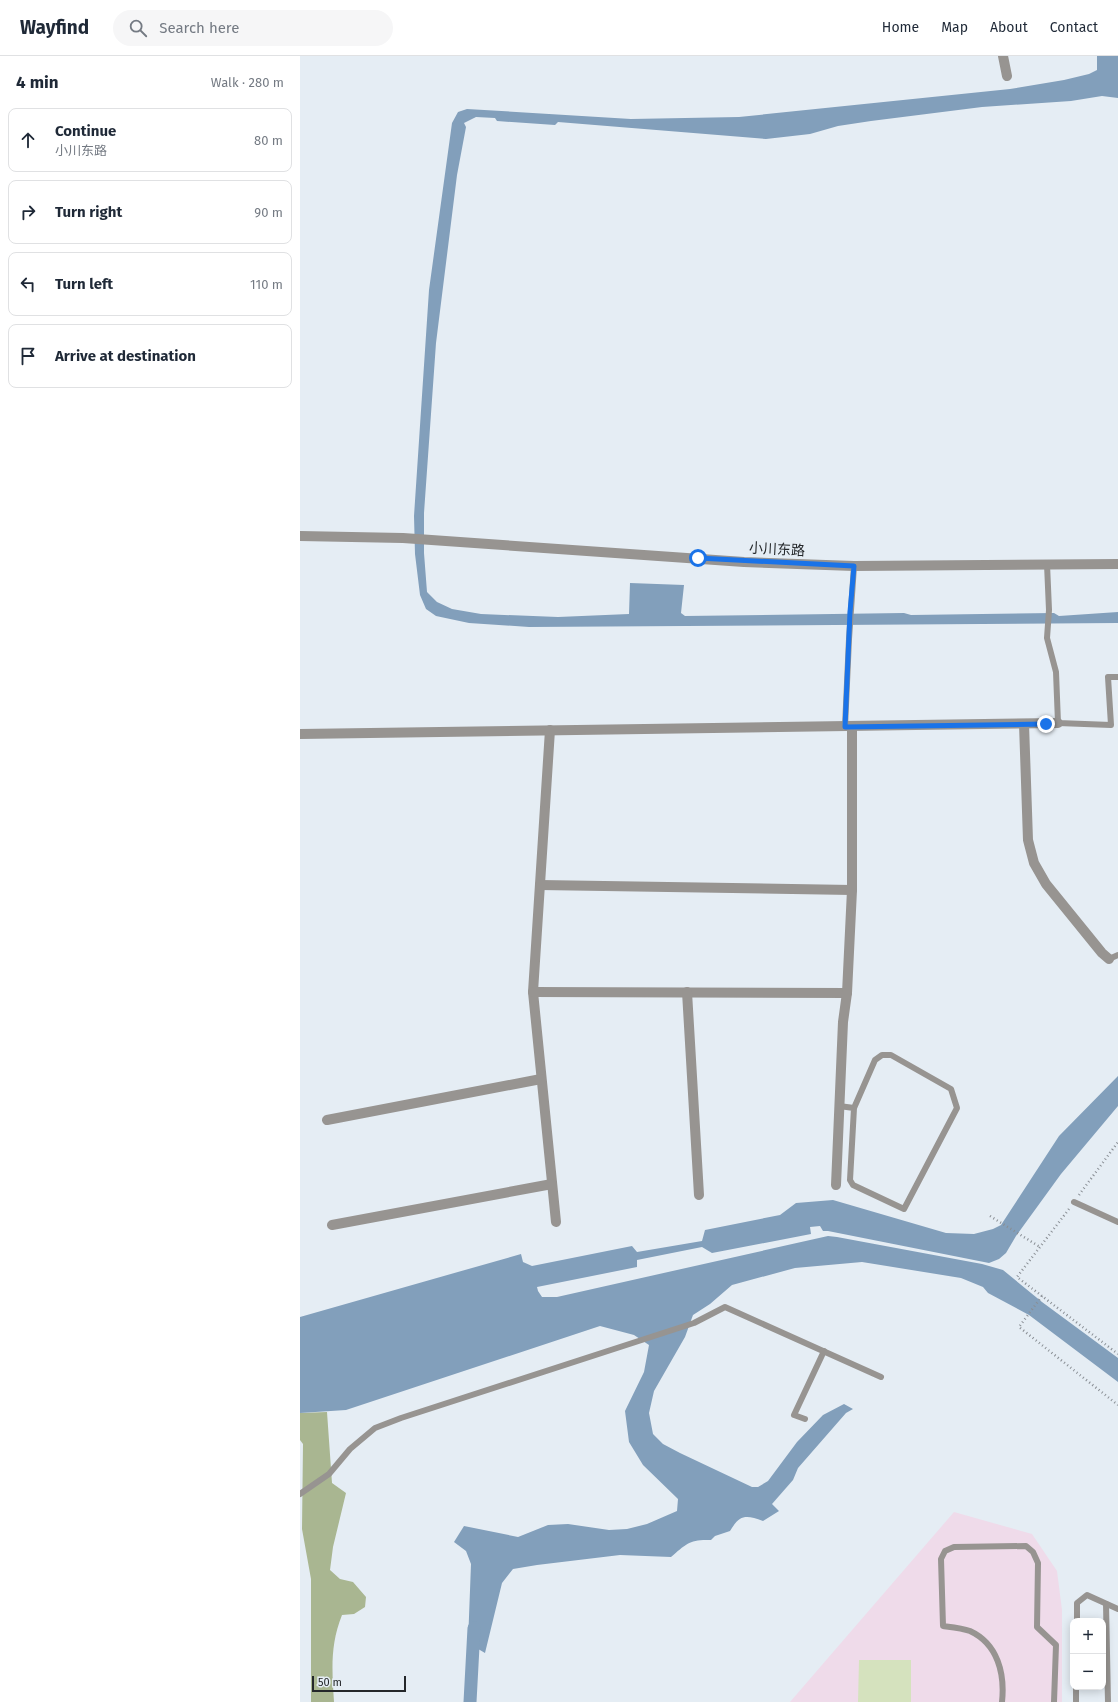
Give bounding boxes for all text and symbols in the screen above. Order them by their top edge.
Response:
search box [113,10,393,46]
text: Wayfind [20,16,89,39]
icon: search [127,17,149,39]
text: Search here [159,19,239,37]
text: Home [882,19,919,36]
text: Map [941,19,968,36]
text: About [990,19,1028,36]
text: Contact [1050,19,1098,36]
text: 4 min [16,72,59,93]
text: Walk · 280 m [211,75,284,90]
text: Continue [55,122,116,140]
icon: ahead [17,129,39,151]
text: 80 m [254,133,283,148]
text: 小川东路 [55,143,107,158]
icon: right [17,201,39,223]
text: Turn right [55,203,122,221]
text: 90 m [254,205,283,220]
icon: left [17,273,39,295]
text: Turn left [55,275,113,293]
text: 110 m [250,277,283,292]
icon: arrive [17,345,39,367]
text: Arrive at destination [55,347,196,365]
street label: 小川东路 [749,540,805,559]
route start [689,549,707,567]
route end [1037,715,1055,733]
map controls [1070,1618,1106,1690]
button: + [1070,1618,1106,1654]
button: − [1070,1654,1106,1690]
scale bar [312,1674,406,1693]
text: 50 m [318,1676,342,1689]

